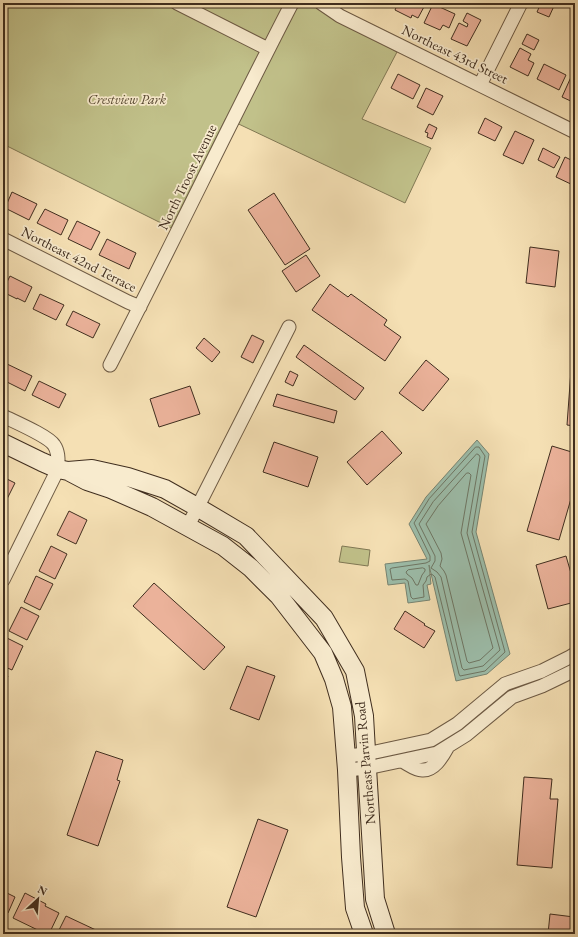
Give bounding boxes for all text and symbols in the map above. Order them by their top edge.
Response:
street label: Northeast 43rd Street [399,21,512,88]
park label: Crestview Park [88,90,167,108]
street label: North Troost Avenue [154,121,221,233]
street label: Northeast 42nd Terrace [18,222,140,296]
street label: Northeast Parvin Road [351,700,379,825]
north arrow [18,879,58,919]
text: N [35,882,50,898]

